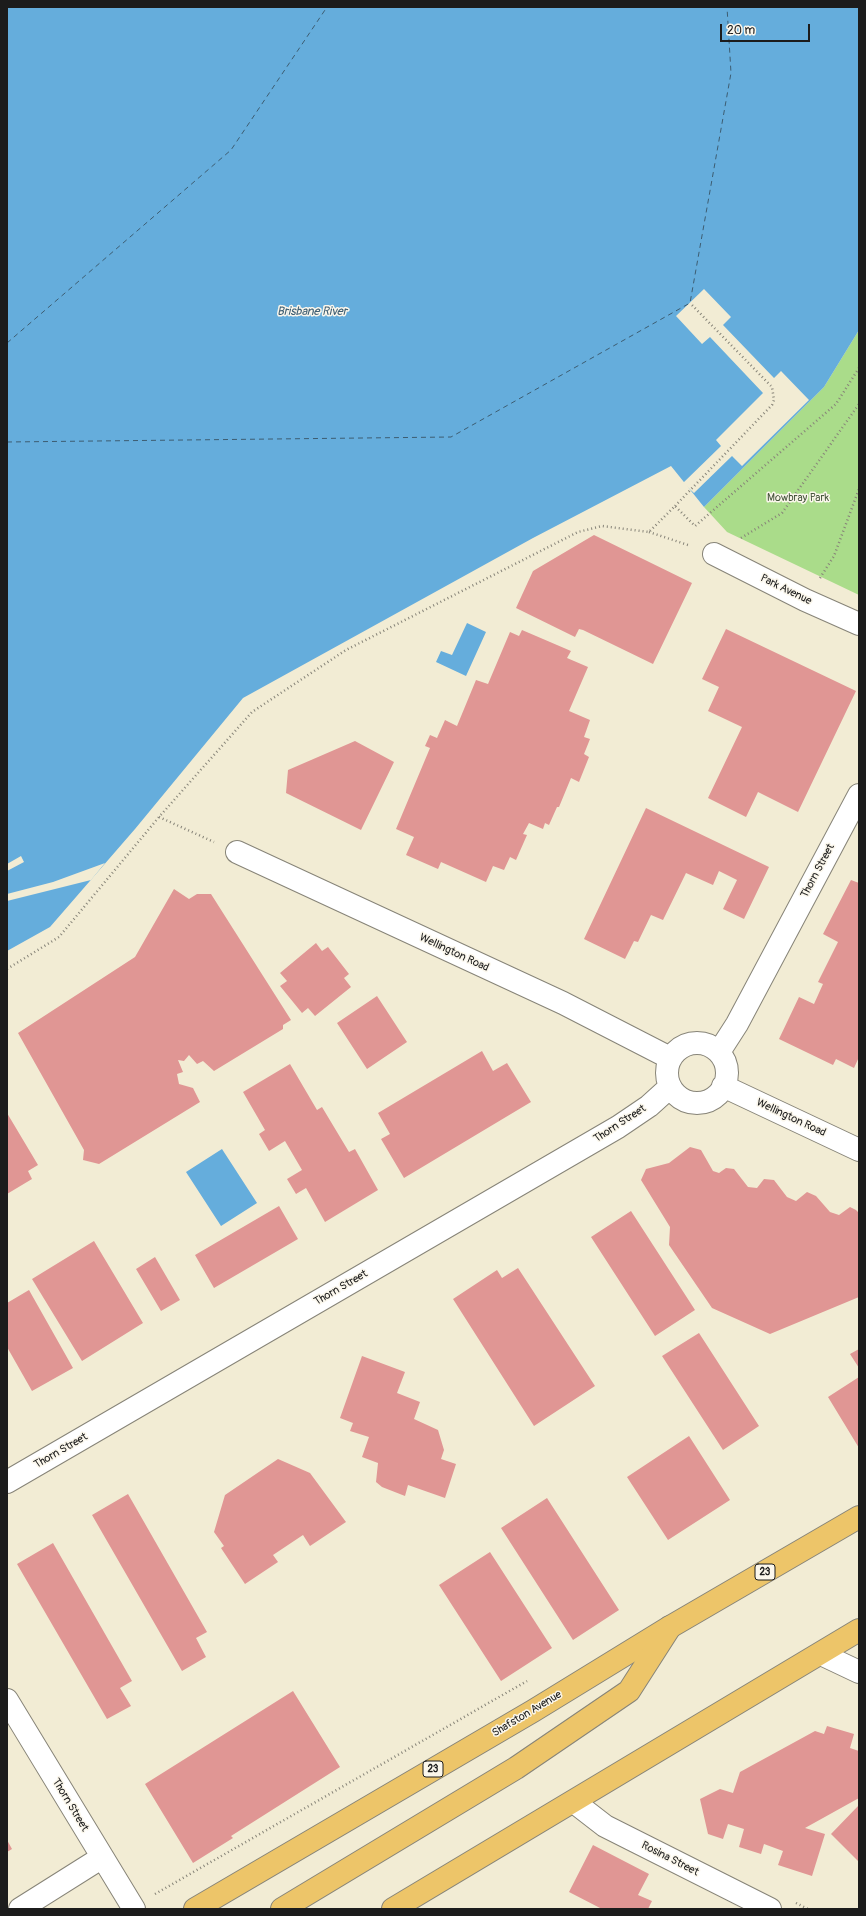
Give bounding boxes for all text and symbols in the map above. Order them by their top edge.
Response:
scale bar [722,16,812,42]
text: 20 m [727,23,755,38]
water label: Brisbane River [277,305,347,319]
park label: Mowbray Park [767,491,829,505]
street label: Park Avenue [758,572,814,608]
street label: Thorn Street [798,842,838,900]
street label: Wellington Road [417,931,491,975]
street label: Wellington Road [754,1096,828,1140]
street label: Thorn Street [591,1102,649,1146]
street label: Thorn Street [312,1267,370,1309]
street label: Thorn Street [32,1430,90,1472]
road number: 23 [755,1564,775,1580]
street label: Shafston Avenue [490,1688,564,1740]
road number: 23 [423,1761,443,1777]
street label: Thorn Street [49,1776,91,1834]
street label: Rosina Street [639,1839,701,1879]

